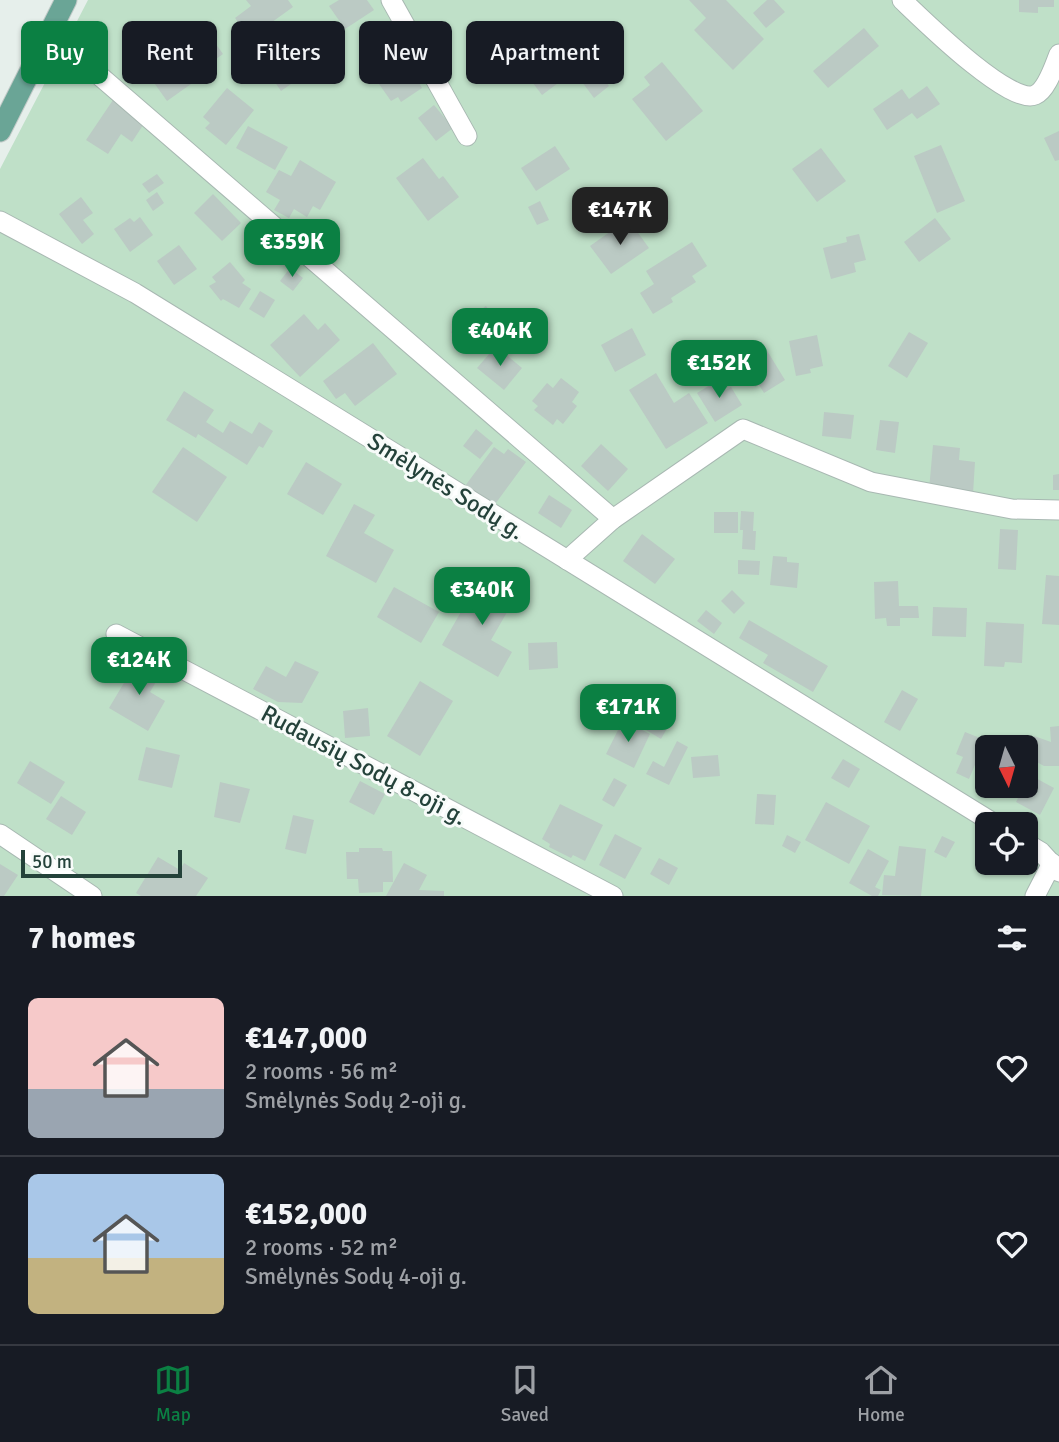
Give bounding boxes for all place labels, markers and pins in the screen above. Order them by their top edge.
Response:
pin: €147K [571,188,669,247]
pin: €359K [243,219,341,279]
pin: €404K [451,308,549,368]
pin: €152K [670,340,768,400]
pin: €340K [433,568,531,627]
pin: €124K [90,638,188,697]
pin: €171K [579,684,677,744]

